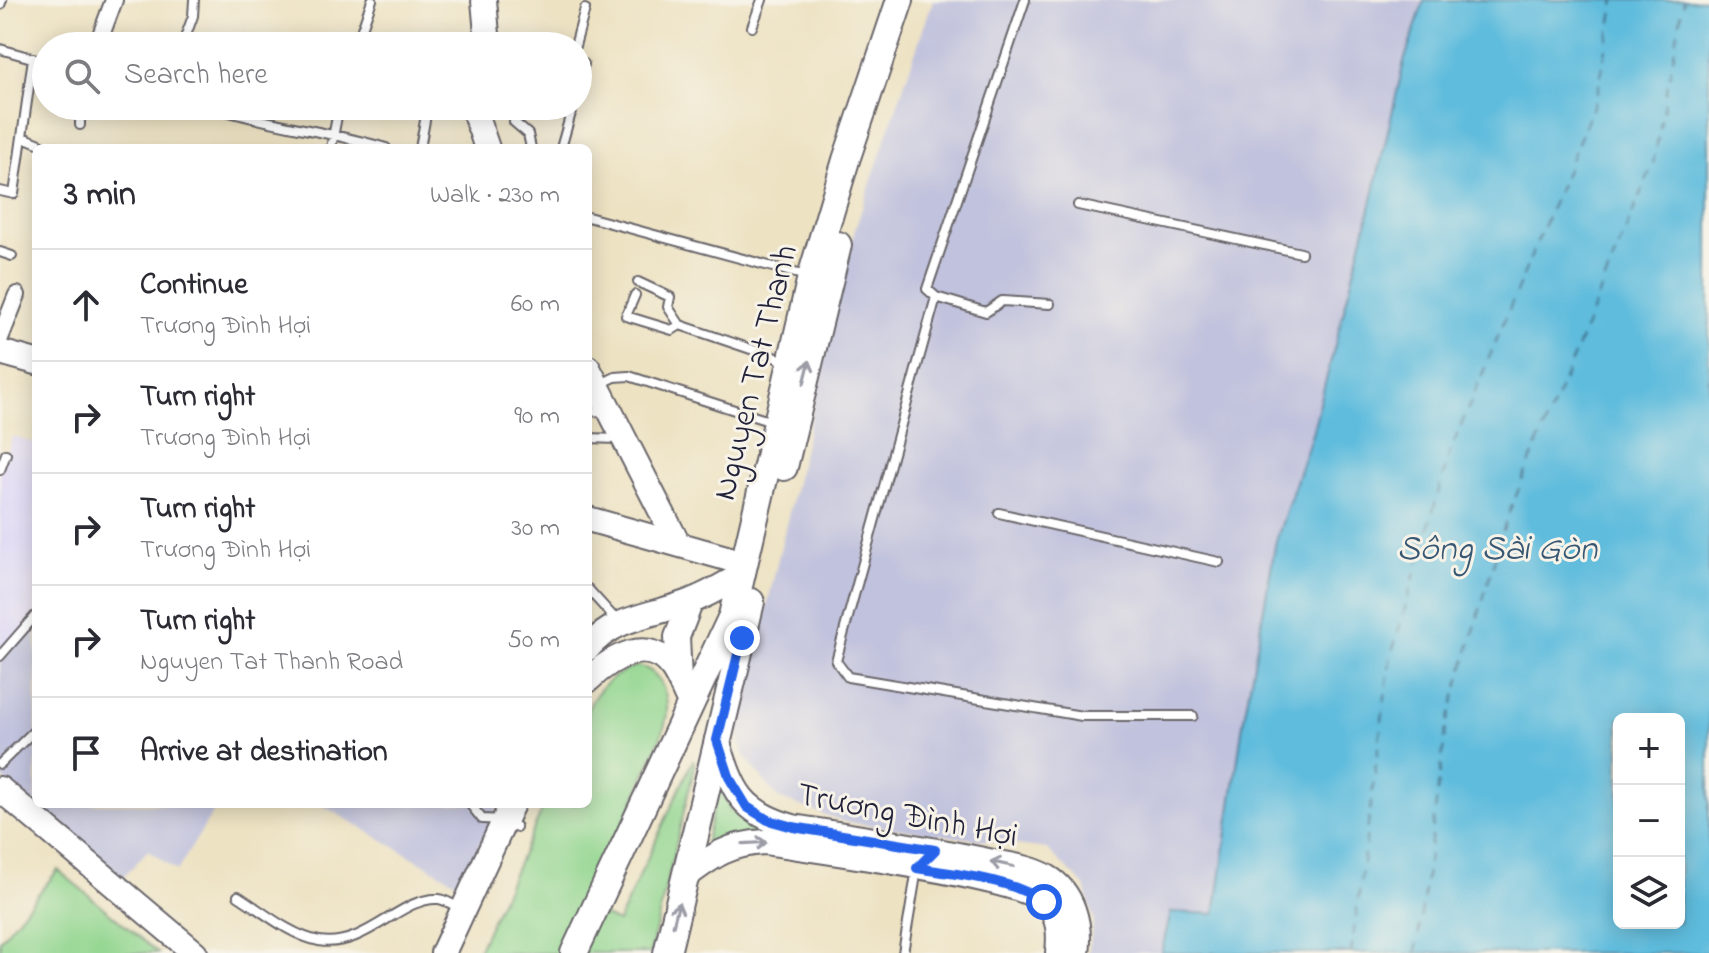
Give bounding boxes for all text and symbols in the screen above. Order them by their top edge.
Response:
search box [32,32,592,120]
icon: search [60,54,104,98]
text: Search here [124,54,268,98]
text: 3 min [64,171,136,221]
text: Walk · 230 m [430,177,560,215]
street label: Nguyen Tat Thanh [701,240,813,506]
text: Continue [140,264,248,308]
icon: ahead [64,283,108,327]
text: 60 m [511,286,560,324]
text: Trương Đình Hợi [140,308,311,346]
one-way arrow [800,359,815,385]
text: Turn right [140,376,255,420]
icon: right [64,395,108,439]
text: 90 m [514,398,560,436]
text: Trương Đình Hợi [140,420,311,458]
text: Turn right [140,488,255,532]
icon: right [64,507,108,551]
text: 30 m [511,510,560,548]
water label: Sông Sài Gòn [1397,524,1599,577]
text: Trương Đình Hợi [140,532,311,570]
text: Turn right [140,600,255,644]
icon: right [64,619,108,663]
route end [724,620,760,656]
text: 50 m [507,622,560,660]
text: Nguyen Tat Thanh Road [140,644,403,682]
map controls [1613,713,1685,929]
button: + [1613,713,1685,785]
icon: arrive [64,731,108,775]
text: Arrive at destination [140,731,388,775]
street label: Trương Đình Hợi [793,771,1022,863]
button: − [1613,785,1685,857]
one-way arrow [741,835,767,850]
one-way arrow [990,856,1015,871]
button: layers [1613,857,1685,929]
route start [1026,884,1062,920]
one-way arrow [670,902,685,928]

